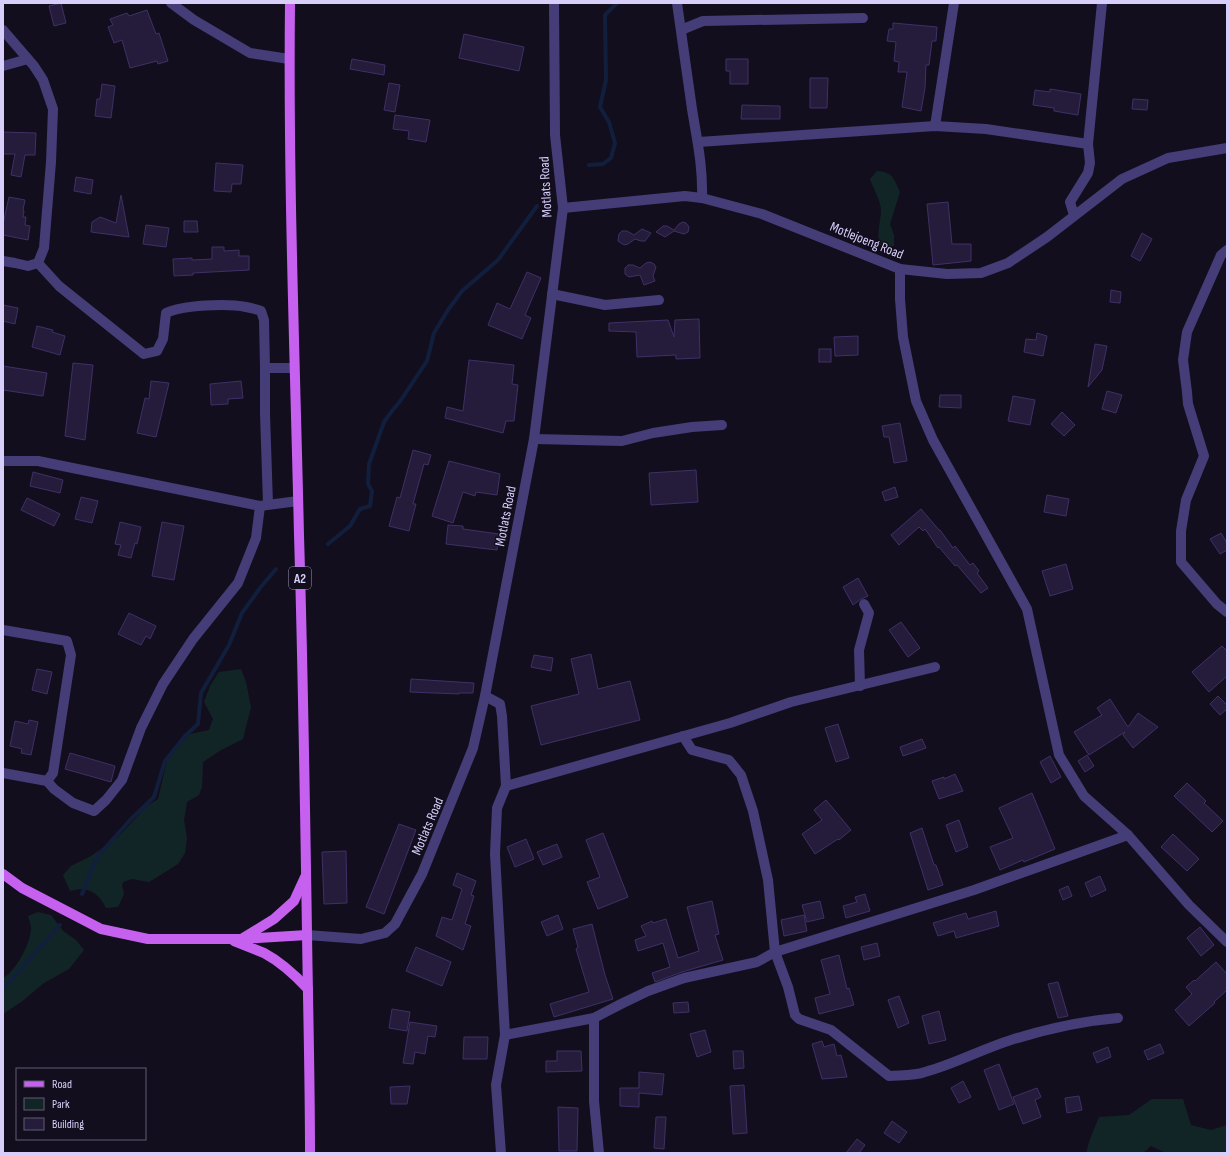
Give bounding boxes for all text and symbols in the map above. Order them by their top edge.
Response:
street label: Motlats Road [535,156,556,218]
street label: Motlejoeng Road [828,218,906,263]
street label: Motlats Road [491,484,520,548]
road number: A2 [289,567,311,589]
street label: Motlats Road [408,795,447,858]
legend [16,1068,146,1140]
text: Road [52,1077,72,1092]
text: Park [52,1097,70,1112]
text: Building [52,1117,84,1132]

